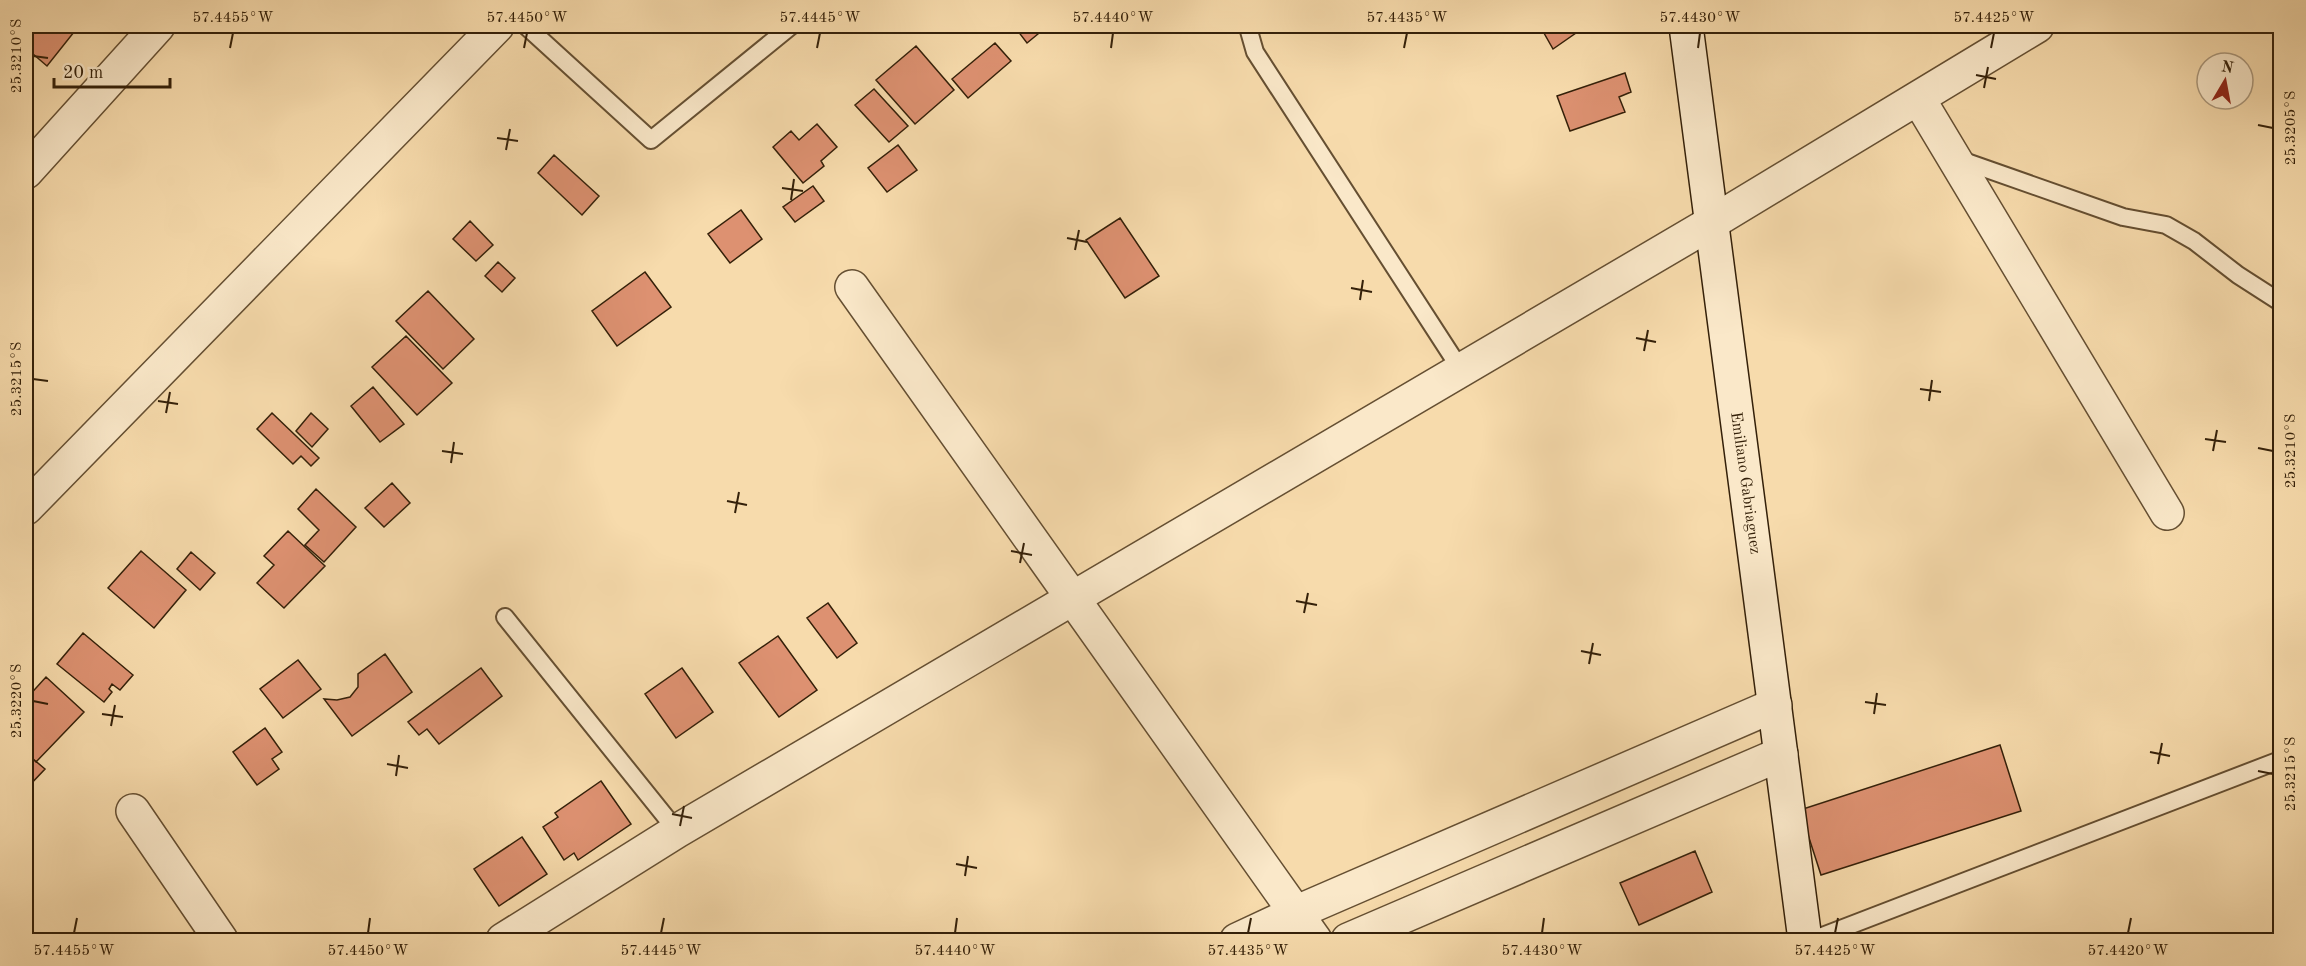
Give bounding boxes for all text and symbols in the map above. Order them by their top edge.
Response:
text: 57.4455°W [192,11,274,26]
text: 57.4450°W [486,11,568,26]
text: 57.4445°W [779,11,861,26]
text: 57.4440°W [1072,11,1154,26]
text: 57.4435°W [1366,11,1448,26]
text: 57.4430°W [1659,11,1741,26]
text: 57.4425°W [1953,11,2035,26]
text: 25.3210°S [10,19,25,93]
scale bar [54,51,170,89]
north arrow [2195,51,2255,111]
text: N [2220,59,2235,77]
text: 20 m [63,64,103,82]
text: 25.3205°S [2284,91,2299,165]
text: 25.3215°S [10,342,25,416]
street label: Emiliano Gabriaguez [1727,411,1763,555]
text: 25.3210°S [2284,414,2299,488]
text: 25.3220°S [10,664,25,738]
text: 25.3215°S [2284,737,2299,811]
text: 57.4455°W [33,944,115,959]
text: 57.4450°W [327,944,409,959]
text: 57.4445°W [620,944,702,959]
text: 57.4440°W [914,944,996,959]
text: 57.4435°W [1207,944,1289,959]
text: 57.4430°W [1501,944,1583,959]
text: 57.4425°W [1794,944,1876,959]
text: 57.4420°W [2087,944,2169,959]

